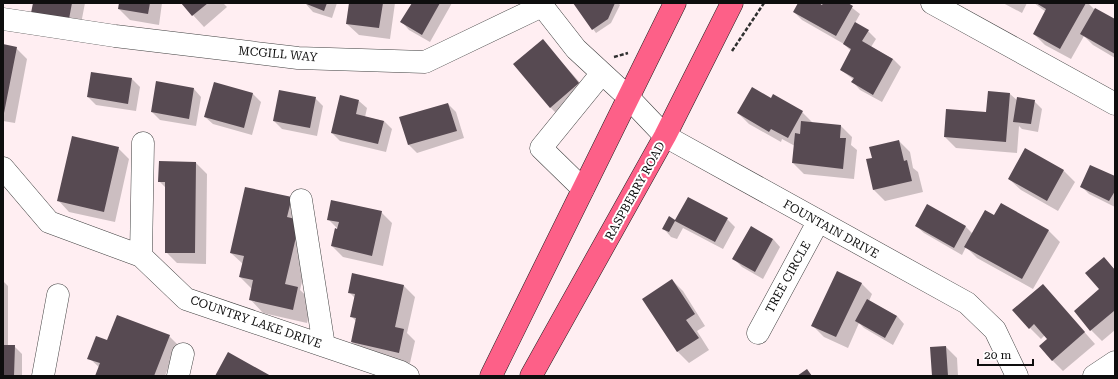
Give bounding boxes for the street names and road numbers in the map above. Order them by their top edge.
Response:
street label: MCGILL WAY [238,44,319,65]
street label: RASPBERRY ROAD [602,139,668,243]
street label: FOUNTAIN DRIVE [781,197,881,261]
street label: TREE CIRCLE [763,239,813,315]
street label: COUNTRY LAKE DRIVE [188,293,324,351]

